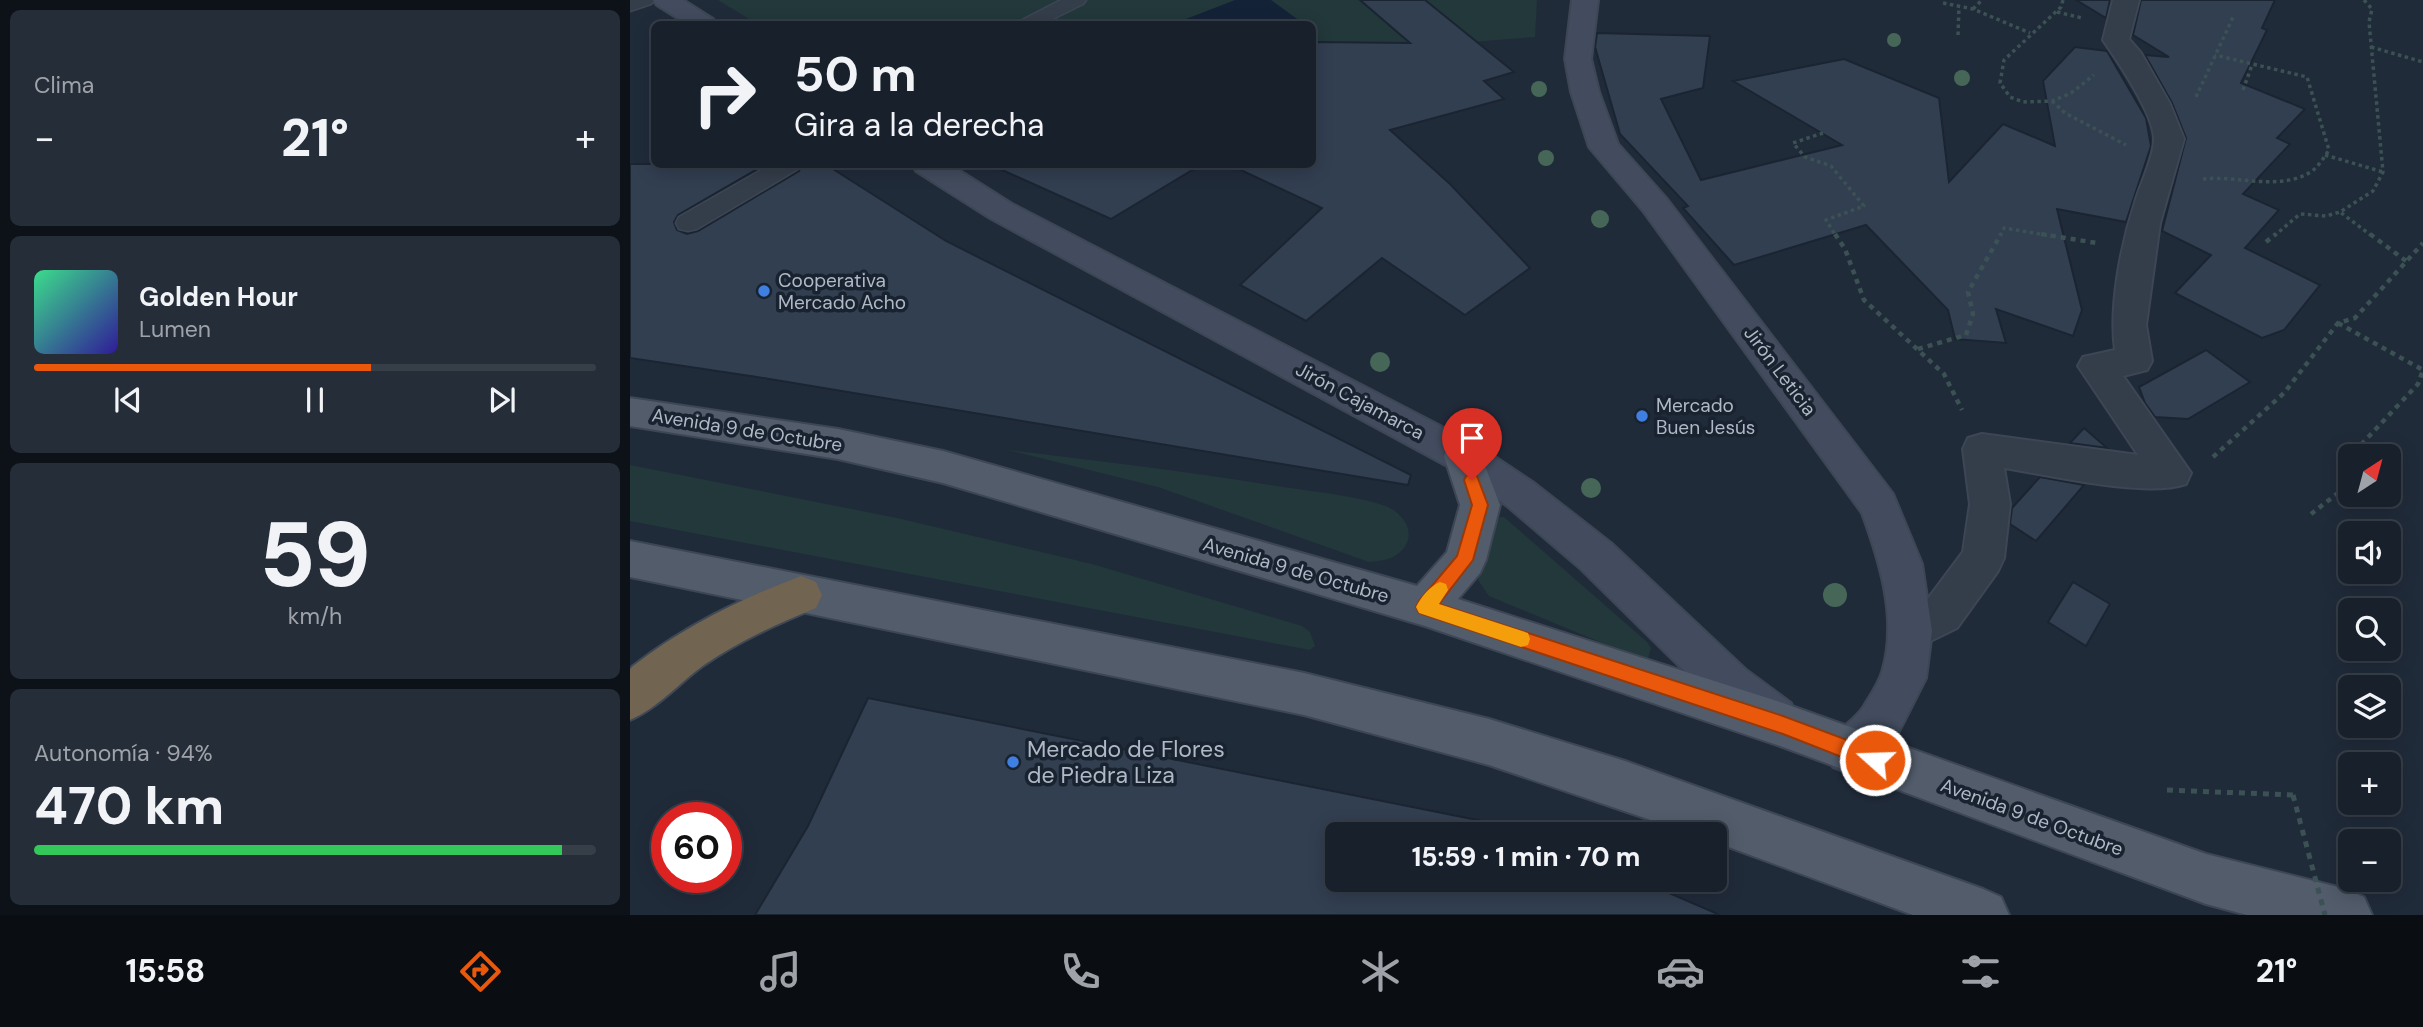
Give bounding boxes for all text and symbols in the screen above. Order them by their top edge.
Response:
text: 50 m [794,42,917,106]
icon: right [679,49,770,140]
text: Clima [34,70,94,100]
text: 21° [281,104,349,172]
text: Gira a la derecha [794,104,1044,146]
text: − [34,113,55,163]
text: + [575,113,596,163]
place label: Cooperativa Mercado Acho [778,268,906,315]
text: Golden Hour [139,280,298,314]
marker: Cooperativa Mercado Acho [756,283,772,299]
text: Lumen [139,314,211,344]
street label: Jirón Leticia [1738,321,1822,421]
street label: Jirón Cajamarca [1291,357,1429,445]
icon: previous [109,381,147,419]
icon: pause [296,381,334,419]
icon: next [483,381,521,419]
place label: Mercado Buen Jesús [1656,393,1755,440]
street label: Avenida 9 de Octubre [650,403,844,457]
pin [1442,408,1502,480]
marker: Mercado Buen Jesús [1634,408,1650,424]
icon: arrive [1453,419,1491,457]
north arrow [2338,444,2401,508]
map controls [2338,444,2401,892]
text: 59 [259,496,371,614]
button: sound [2338,521,2401,584]
street label: Avenida 9 de Octubre [1200,531,1392,609]
button: search [2338,598,2401,661]
text: km/h [288,601,342,631]
button: layers [2338,675,2401,738]
position arrow [1838,723,1912,797]
place label: Mercado de Flores de Piedra Liza [1027,734,1225,790]
text: Autonomía · 94% [34,738,213,768]
button: + [2338,752,2401,815]
marker: Mercado de Flores de Piedra Liza [1005,754,1021,770]
text: 470 km [34,772,224,840]
street label: Avenida 9 de Octubre [1937,772,2127,862]
speed limit sign: 60 [651,802,742,893]
button: − [2338,829,2401,892]
text: 15:59 · 1 min · 70 m [1412,840,1640,874]
icon: directions [456,947,505,996]
icon: music [756,947,805,996]
icon: phone [1056,947,1105,996]
icon: climate [1356,947,1405,996]
icon: car [1656,947,1705,996]
icon: filters [1956,947,2005,996]
text: 15:58 [125,950,205,992]
text: 21° [2256,950,2297,992]

